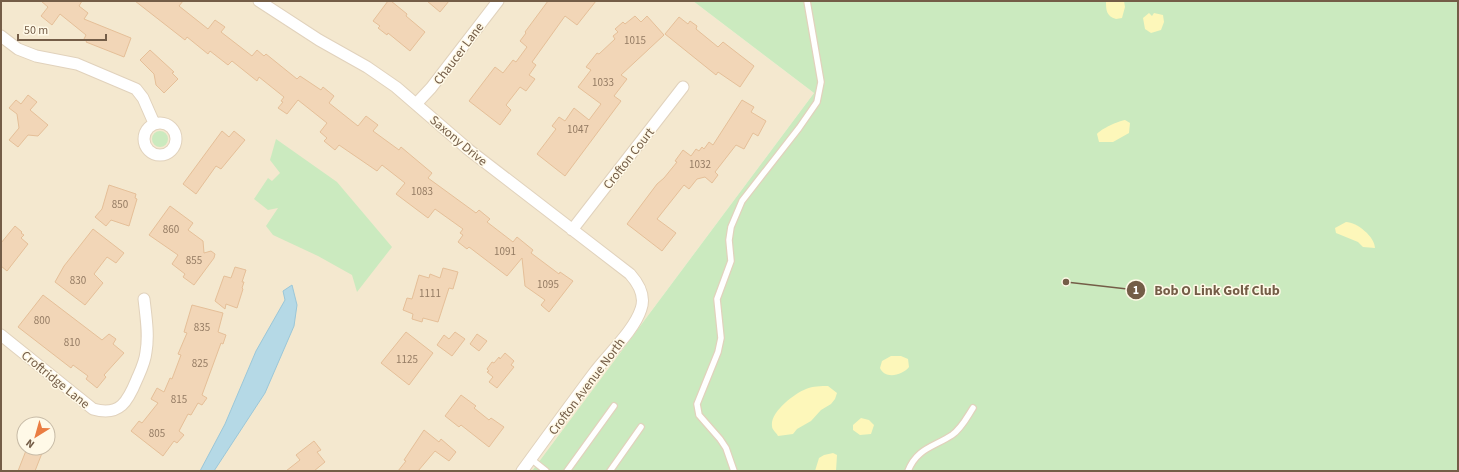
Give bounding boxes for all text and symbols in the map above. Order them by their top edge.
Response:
scale bar [18,16,106,42]
street label: Chaucer Lane [429,19,488,88]
text: 50 m [24,22,48,39]
house number: 1015 [624,33,646,48]
house number: 1033 [592,75,614,90]
street label: Saxony Drive [426,111,491,170]
house number: 1047 [567,122,589,137]
street label: Crofton Court [599,124,659,193]
house number: 1032 [689,157,711,172]
house number: 1083 [411,184,433,199]
house number: 850 [112,197,128,212]
house number: 860 [163,222,179,237]
house number: 1091 [494,244,516,259]
house number: 855 [186,253,202,268]
house number: 830 [70,273,86,288]
house number: 1095 [537,277,559,292]
callout: Bob O Link Golf Club [1126,277,1287,303]
text: Bob O Link Golf Club [1154,281,1280,301]
text: 1 [1133,282,1139,299]
house number: 1111 [419,286,441,301]
house number: 800 [34,313,50,328]
house number: 835 [194,320,210,335]
street label: Crofton Avenue North [544,334,629,439]
house number: 810 [64,335,80,350]
street label: Croftridge Lane [17,347,93,413]
house number: 1125 [396,352,418,367]
house number: 825 [192,356,208,371]
house number: 815 [171,392,187,407]
north arrow [16,416,56,456]
house number: 805 [149,426,165,441]
text: N [23,435,38,452]

